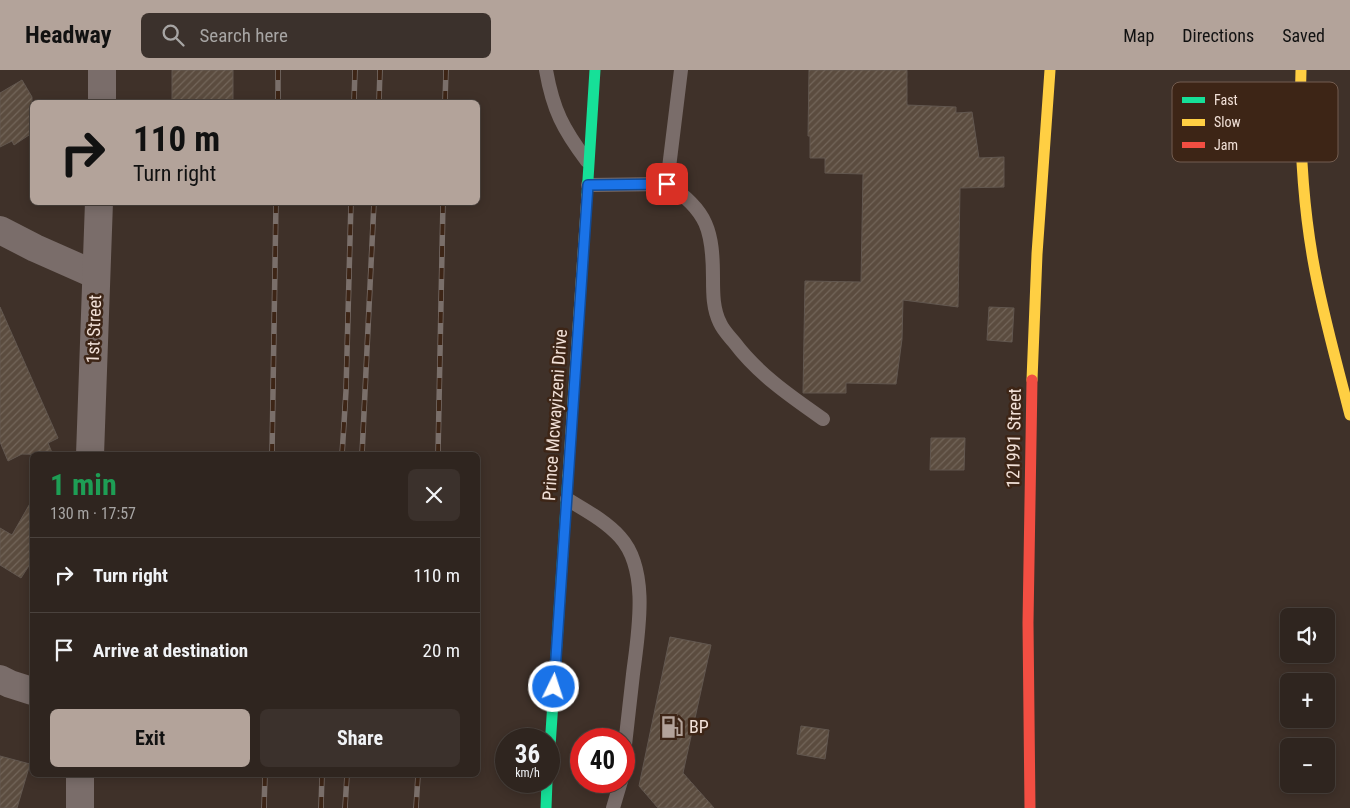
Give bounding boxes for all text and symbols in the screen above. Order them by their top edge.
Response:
search box [141,13,491,58]
text: Headway [25,21,111,49]
icon: search [159,21,187,49]
text: Search here [199,24,288,47]
text: Map [1123,25,1154,46]
text: Directions [1182,25,1254,46]
text: Saved [1282,25,1325,46]
legend [1172,82,1338,162]
text: Fast [1214,92,1238,108]
text: Slow [1214,114,1241,130]
text: 110 m [133,119,220,160]
icon: right [50,120,115,185]
text: Jam [1214,137,1238,153]
text: Turn right [133,161,216,186]
pin [646,163,688,205]
icon: arrive [653,170,681,198]
street label: 1st Street [82,294,105,364]
street label: Prince Mcwayizeni Drive [538,328,571,501]
street label: 121991 Street [1002,388,1025,488]
text: 1 min [50,467,117,502]
button: close [408,469,460,521]
text: 130 m · 17:57 [50,504,136,523]
icon: right [50,561,78,589]
text: Turn right [93,564,168,587]
text: 110 m [413,564,460,587]
map controls [1280,608,1335,793]
button: sound [1280,608,1335,663]
icon: arrive [50,636,78,664]
text: Arrive at destination [93,639,248,662]
text: 20 m [423,639,460,662]
position arrow [527,660,579,712]
button: + [1280,673,1335,728]
button: Exit [50,709,250,767]
button: Share [260,709,460,767]
fuel station icon: BP [659,714,685,740]
place label: BP [689,716,709,737]
speed limit sign: 40 [570,728,635,793]
button: − [1280,738,1335,793]
text: 36 [515,740,540,769]
text: km/h [515,766,540,780]

